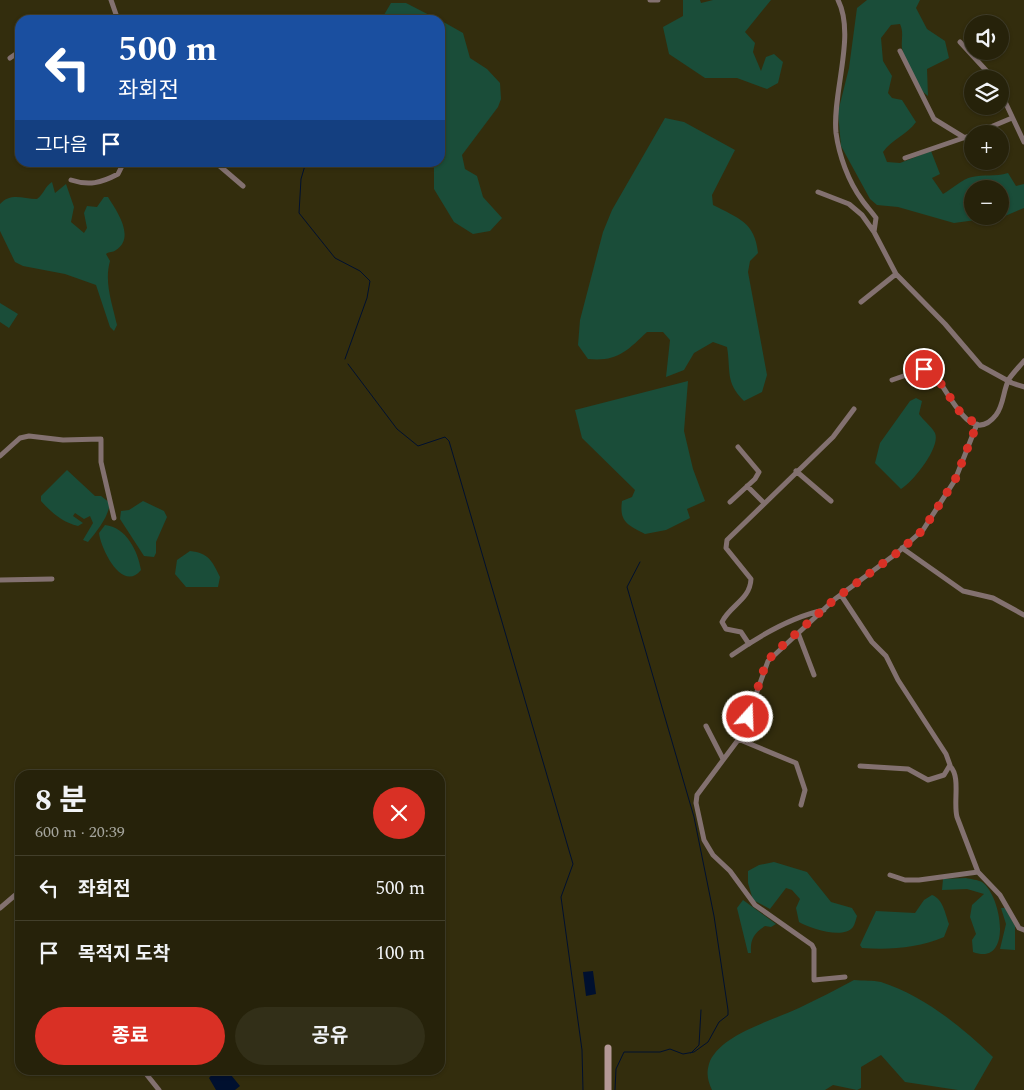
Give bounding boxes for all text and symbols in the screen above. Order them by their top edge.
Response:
map controls [964,15,1009,225]
button: sound [964,15,1009,60]
text: 500 m [118,23,217,76]
icon: left [35,35,100,100]
button: layers [964,70,1009,115]
text: 좌회전 [118,74,179,107]
button: + [964,125,1009,170]
icon: arrive [97,130,125,158]
text: 그다음 [35,131,87,160]
button: − [964,180,1009,225]
pin [903,348,945,390]
icon: arrive [910,355,938,383]
position arrow [721,690,773,742]
text: 8 분 [35,778,87,824]
button: close [373,787,425,839]
text: 600 m · 20:39 [35,820,125,844]
icon: left [35,874,63,902]
text: 500 m [375,874,425,903]
text: 좌회전 [78,875,130,904]
icon: arrive [35,939,63,967]
text: 100 m [375,939,425,968]
text: 목적지 도착 [78,940,170,969]
button: 종료 [35,1007,225,1065]
button: 공유 [235,1007,425,1065]

